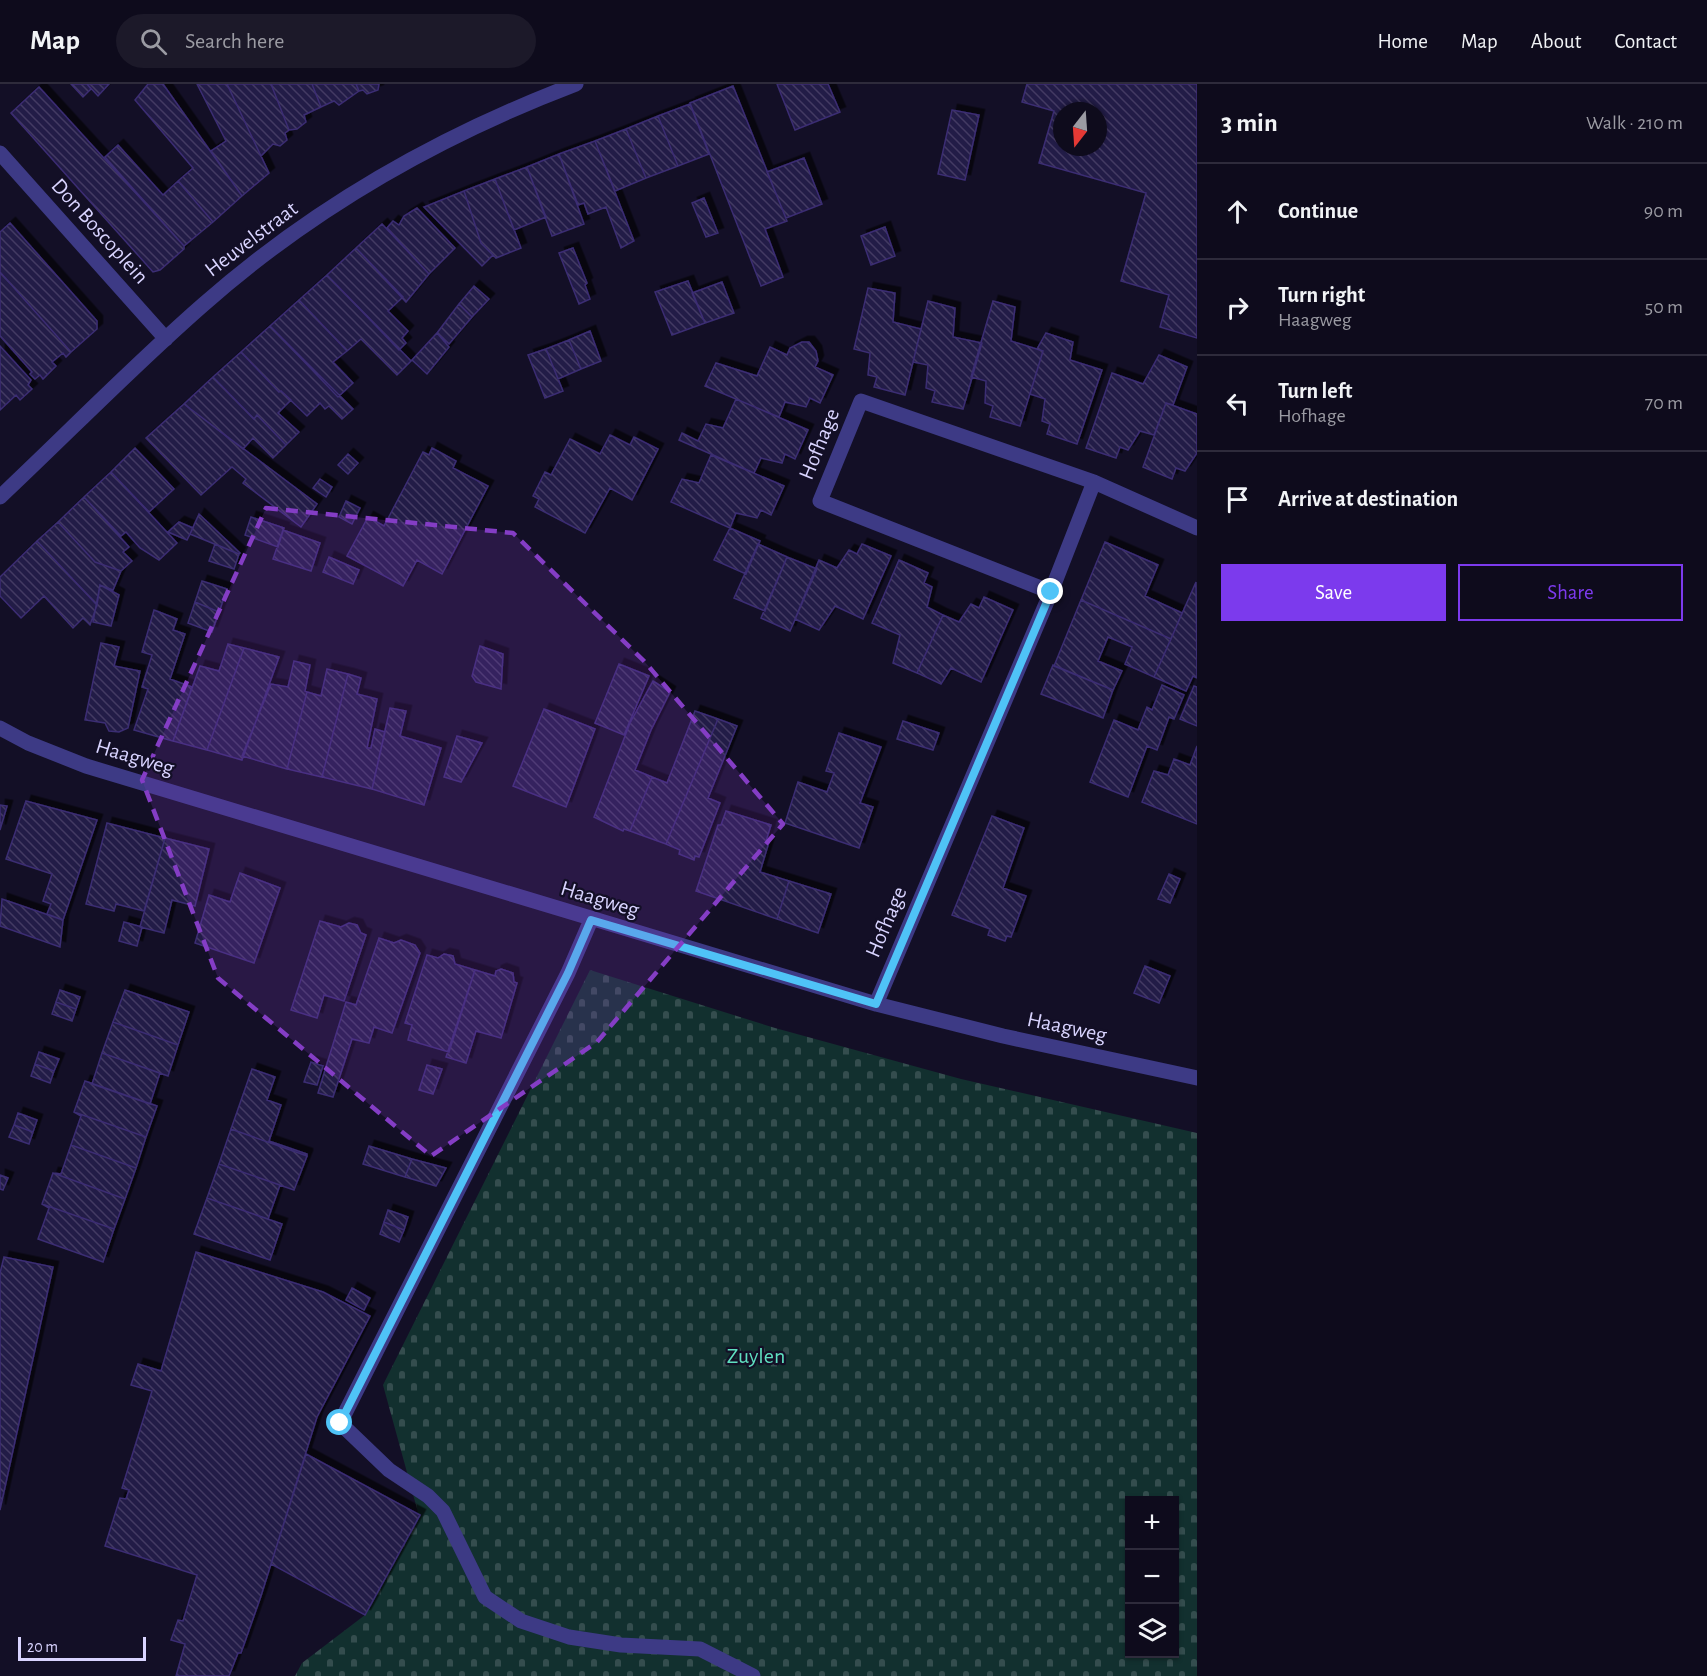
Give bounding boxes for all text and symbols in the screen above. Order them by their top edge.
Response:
search box [116,14,536,68]
icon: search [137,25,170,58]
text: Map [30,27,80,55]
text: Search here [185,30,284,52]
text: Home [1377,31,1428,52]
text: Map [1461,31,1498,52]
text: About [1531,31,1581,52]
text: Contact [1614,31,1677,52]
north arrow [1053,102,1107,156]
text: 3 min [1221,110,1278,136]
text: Walk · 210 m [1586,113,1683,133]
street label: Don Boscoplein [47,174,153,288]
icon: ahead [1221,195,1254,228]
street label: Heuvelstraat [201,197,301,281]
text: Continue [1278,200,1358,222]
text: 90 m [1644,201,1683,221]
text: Turn right [1278,284,1365,306]
icon: right [1221,291,1254,324]
text: 50 m [1645,297,1683,317]
text: Haagweg [1278,310,1351,330]
text: Turn left [1278,380,1352,402]
icon: left [1221,387,1254,420]
text: 70 m [1645,393,1683,413]
street label: Hofhage [795,405,843,483]
text: Hofhage [1278,406,1346,426]
icon: arrive [1221,483,1254,516]
text: Arrive at destination [1278,488,1458,510]
button: Save [1221,564,1446,621]
button: Share [1458,564,1683,621]
route end [1037,578,1063,604]
street label: Haagweg [93,735,177,779]
street label: Haagweg [558,877,642,921]
street label: Hofhage [861,883,911,961]
street label: Haagweg [1025,1008,1109,1046]
park label: Zuylen [727,1345,785,1367]
route start [326,1409,352,1435]
map controls [1125,1496,1179,1658]
button: + [1125,1496,1179,1550]
button: − [1125,1550,1179,1604]
button: layers [1125,1604,1179,1658]
scale bar [18,1634,146,1662]
text: 20 m [27,1639,58,1655]

